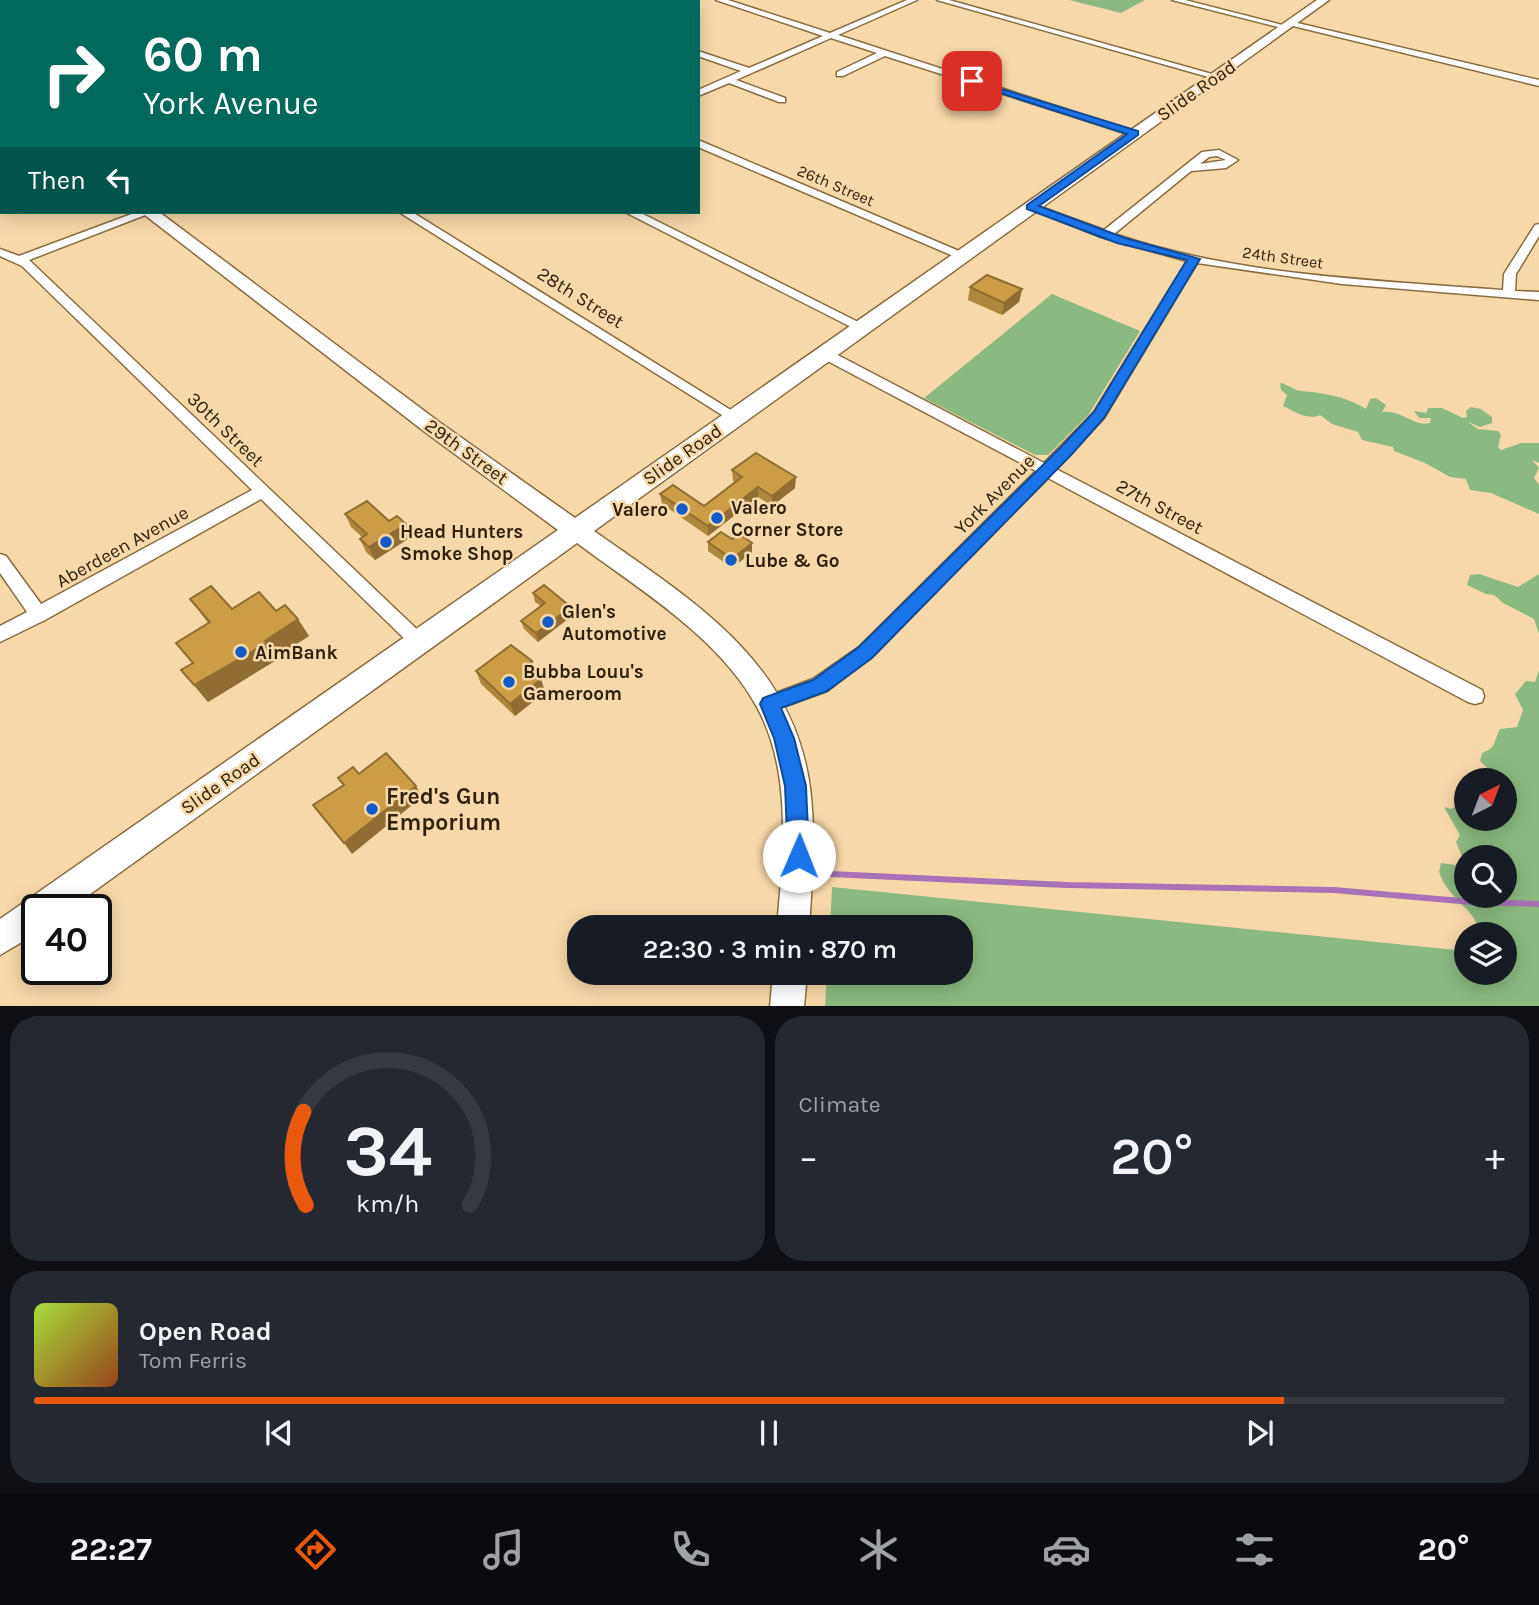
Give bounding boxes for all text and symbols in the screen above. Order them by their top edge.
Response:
text: 60 m [143,26,263,83]
icon: right [28,28,119,119]
pin [942,51,1002,111]
street label: Slide Road [1153,56,1240,126]
icon: arrive [953,62,991,100]
text: York Avenue [143,85,318,122]
icon: left [100,161,138,199]
street label: 26th Street [794,161,877,210]
text: Then [28,165,86,196]
street label: 24th Street [1241,242,1325,273]
street label: 28th Street [533,263,628,333]
street label: 30th Street [182,388,268,472]
street label: 29th Street [421,414,512,489]
street label: Slide Road [639,420,726,490]
street label: York Avenue [950,450,1039,539]
street label: 27th Street [1112,475,1207,539]
place label: Valero Corner Store [731,497,843,541]
place label: Valero [612,499,668,521]
street label: Aberdeen Avenue [52,501,193,592]
marker: Valero [674,501,690,517]
marker: Valero Corner Store [709,510,725,526]
place label: Head Hunters Smoke Shop [400,521,523,565]
marker: Head Hunters Smoke Shop [378,534,394,550]
place label: Lube & Go [745,550,840,572]
marker: Lube & Go [723,552,739,568]
place label: Glen's Automotive [562,601,667,645]
marker: Glen's Automotive [540,614,556,630]
place label: AimBank [255,642,338,664]
marker: AimBank [233,644,249,660]
place label: Bubba Louu's Gameroom [523,661,644,705]
marker: Bubba Louu's Gameroom [501,674,517,690]
street label: Slide Road [177,749,264,819]
north arrow [1454,768,1517,831]
map controls [1454,768,1517,985]
place label: Fred's Gun Emporium [386,783,501,836]
marker: Fred's Gun Emporium [364,801,380,817]
position arrow [762,819,836,893]
button: search [1454,845,1517,908]
speed limit sign: 40 [21,894,112,985]
button: layers [1454,922,1517,985]
text: 22:30 · 3 min · 870 m [643,934,897,965]
text: Climate [799,1091,881,1118]
text: 34 [343,1108,432,1193]
text: 20° [1110,1126,1193,1187]
text: − [799,1135,818,1180]
text: + [1485,1135,1505,1180]
text: km/h [356,1188,419,1217]
text: Open Road [139,1316,272,1347]
text: Tom Ferris [139,1347,247,1374]
icon: previous [260,1414,298,1452]
icon: pause [750,1414,788,1452]
icon: next [1241,1414,1279,1452]
icon: directions [291,1525,340,1574]
icon: music [479,1525,528,1574]
icon: phone [666,1525,715,1574]
icon: climate [854,1525,903,1574]
icon: car [1042,1525,1091,1574]
icon: filters [1230,1525,1279,1574]
text: 22:27 [69,1531,152,1568]
text: 20° [1417,1531,1470,1568]

